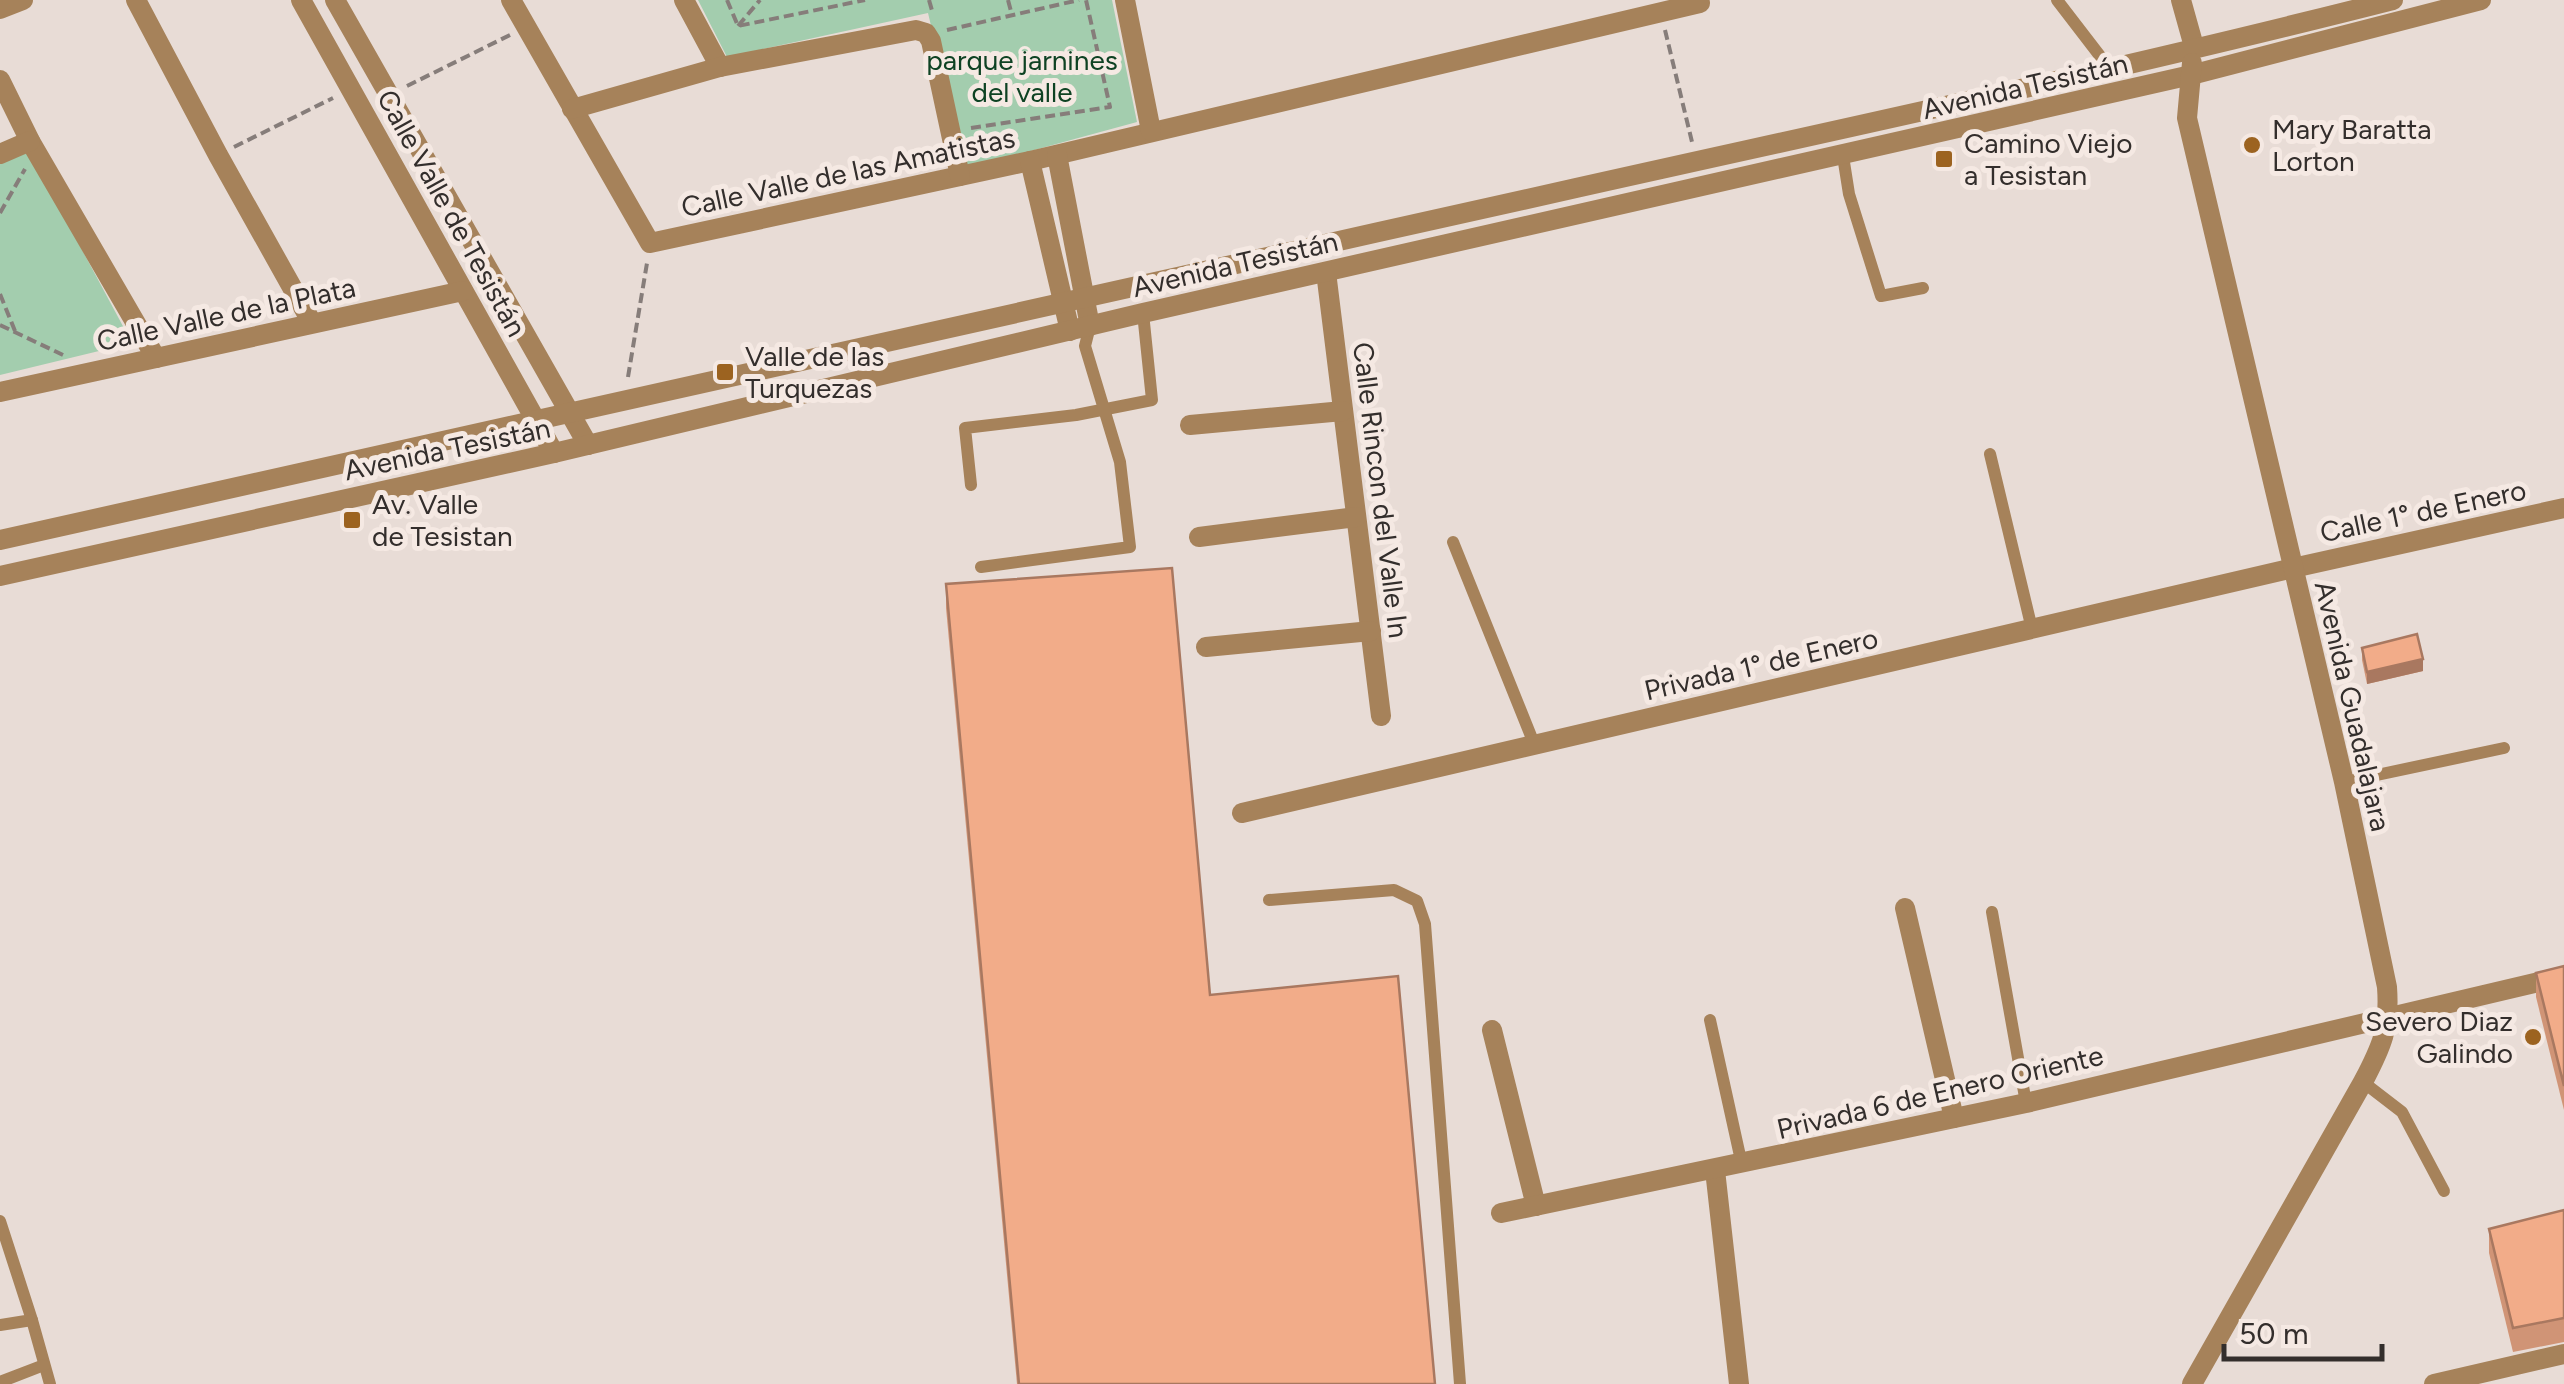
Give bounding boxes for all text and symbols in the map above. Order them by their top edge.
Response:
park label: parque jarnines del valle [926,43,1118,109]
street label: Avenida Tesistán [1919,46,2131,126]
street label: Calle Valle de Tesistán [370,84,534,342]
place label: Mary Baratta Lorton [2272,112,2432,178]
street label: Calle Valle de las Amatistas [678,120,1018,224]
place label: Camino Viejo a Tesistan [1964,126,2133,192]
marker: Mary Baratta Lorton [2241,134,2263,156]
marker: Camino Viejo a Tesistan [1933,148,1955,170]
street label: Avenida Tesistán [1129,224,1341,304]
street label: Calle Valle de la Plata [94,270,358,358]
place label: Valle de las Turquezas [745,339,884,405]
street label: Calle Rincon del Valle In [1346,340,1416,640]
marker: Valle de las Turquezas [714,361,736,383]
street label: Avenida Tesistán [341,411,553,487]
street label: Calle 1° de Enero [2317,473,2529,549]
place label: Av. Valle de Tesistan [372,487,513,553]
marker: Av. Valle de Tesistan [341,509,363,531]
street label: Avenida Guadalajara [2308,578,2398,834]
street label: Privada 1° de Enero [1641,621,1881,707]
place label: Severo Diaz Galindo [2365,1004,2513,1070]
marker: Severo Diaz Galindo [2522,1026,2544,1048]
street label: Privada 6 de Enero Oriente [1773,1038,2107,1146]
scale bar [2224,1299,2382,1361]
text: 50 m [2239,1315,2308,1352]

